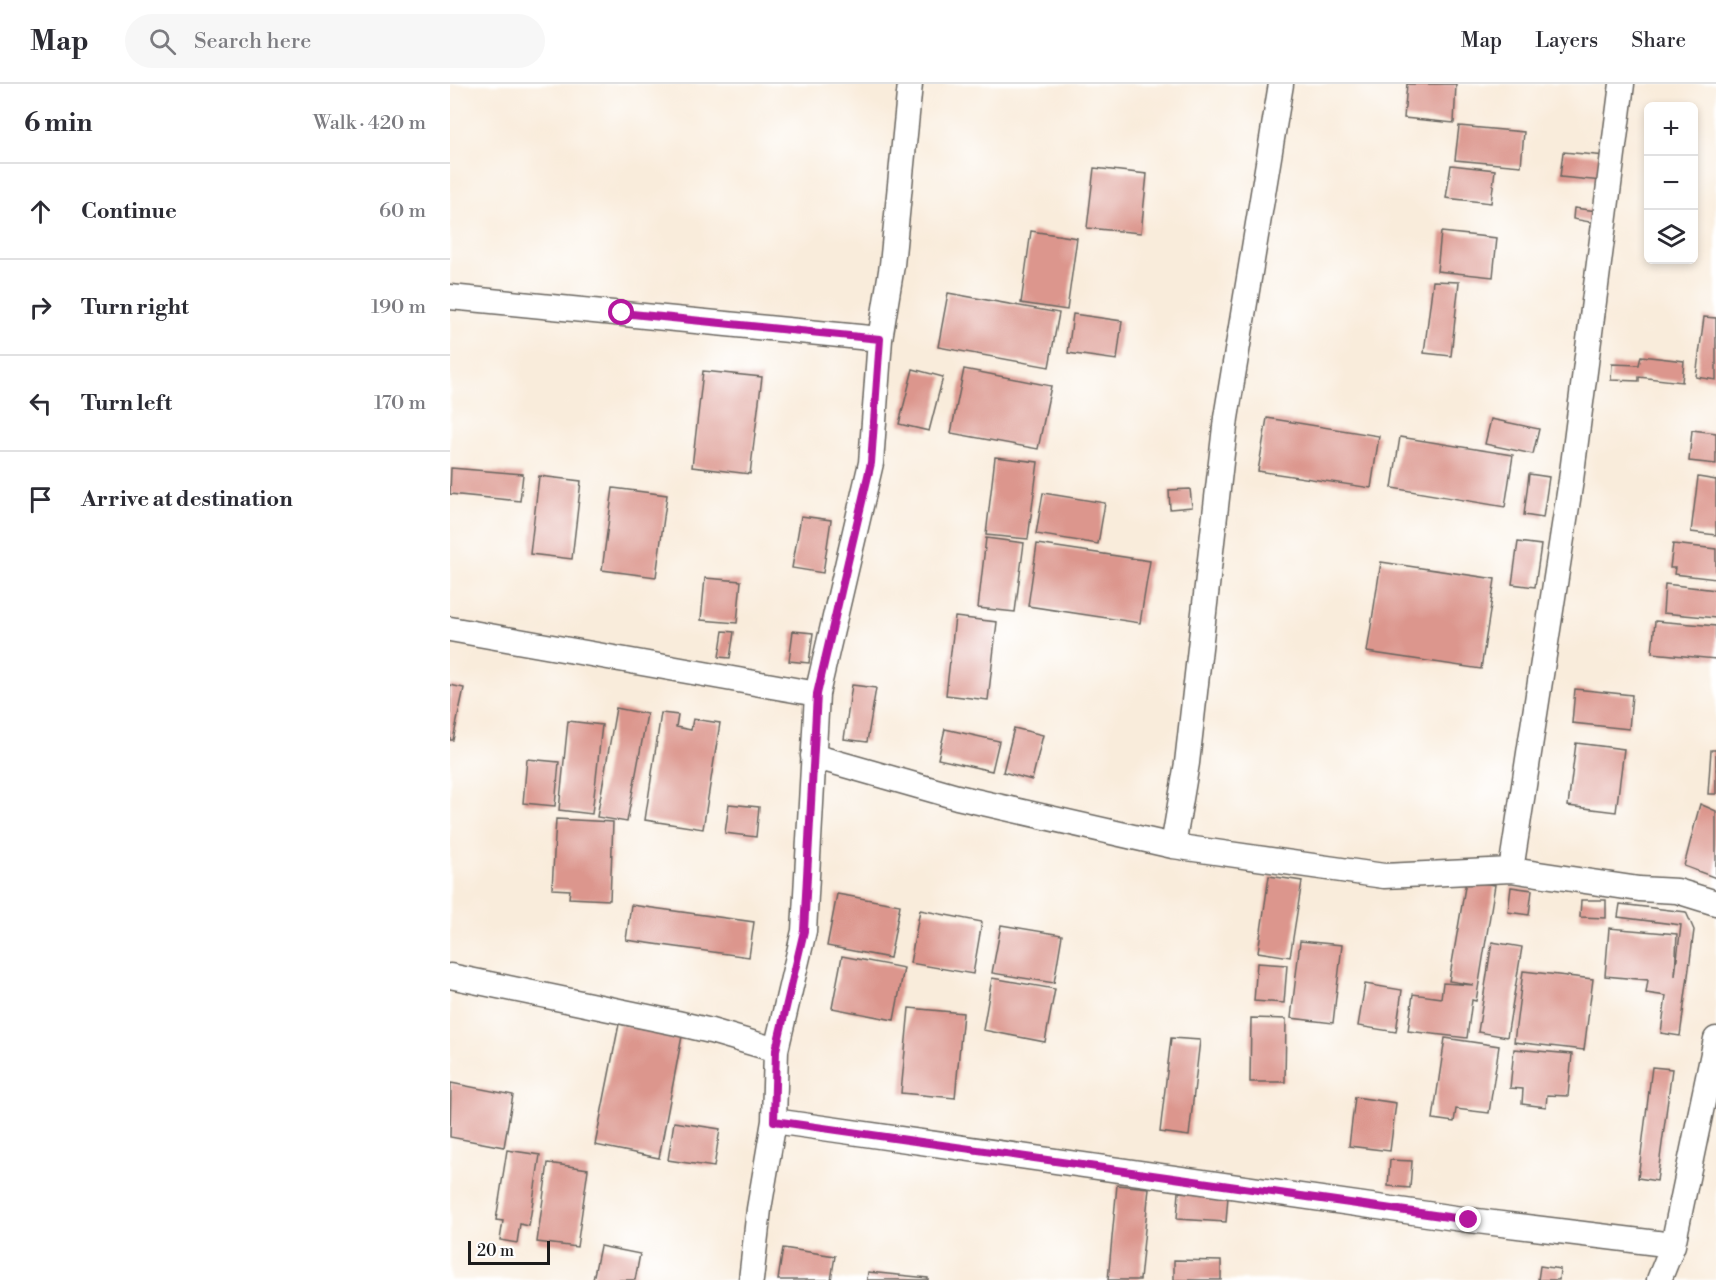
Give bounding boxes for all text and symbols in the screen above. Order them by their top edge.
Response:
search box [125,14,545,68]
text: Map [30,24,89,59]
icon: search [146,25,179,58]
text: Search here [194,28,311,55]
text: Map [1461,28,1502,54]
text: Layers [1535,28,1598,54]
text: Share [1631,28,1686,54]
map controls [1644,102,1698,264]
button: + [1644,102,1698,156]
text: 6 min [24,107,92,139]
text: Walk · 420 m [313,111,426,136]
button: − [1644,156,1698,210]
icon: ahead [24,195,57,228]
text: Continue [81,198,177,225]
text: 60 m [379,199,426,224]
button: layers [1644,210,1698,264]
icon: right [24,291,57,324]
text: Turn right [81,294,189,321]
text: 190 m [371,295,426,320]
route start [608,299,634,325]
icon: left [24,387,57,420]
text: Turn left [81,390,172,417]
text: 170 m [374,391,426,416]
icon: arrive [24,483,57,516]
text: Arrive at destination [81,486,293,513]
route end [1455,1206,1481,1232]
scale bar [468,1238,550,1266]
text: 20 m [477,1241,514,1261]

